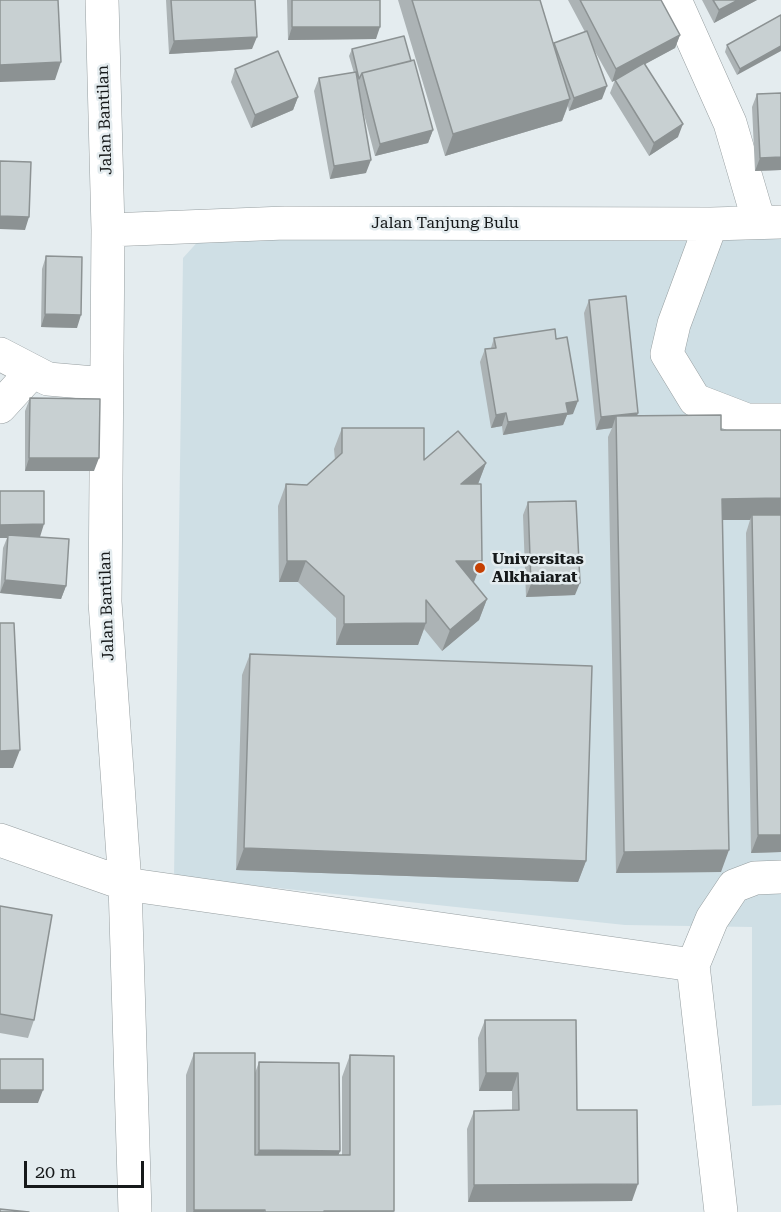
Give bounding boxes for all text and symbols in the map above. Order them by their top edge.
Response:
street label: Jalan Bantilan [93,65,117,175]
street label: Jalan Tanjung Bulu [371,213,519,233]
place label: Universitas Alkhaiarat [492,549,584,587]
street label: Jalan Bantilan [95,551,119,661]
marker: Universitas Alkhaiarat [473,561,487,575]
scale bar [27,1149,147,1187]
text: 20 m [35,1161,76,1182]

